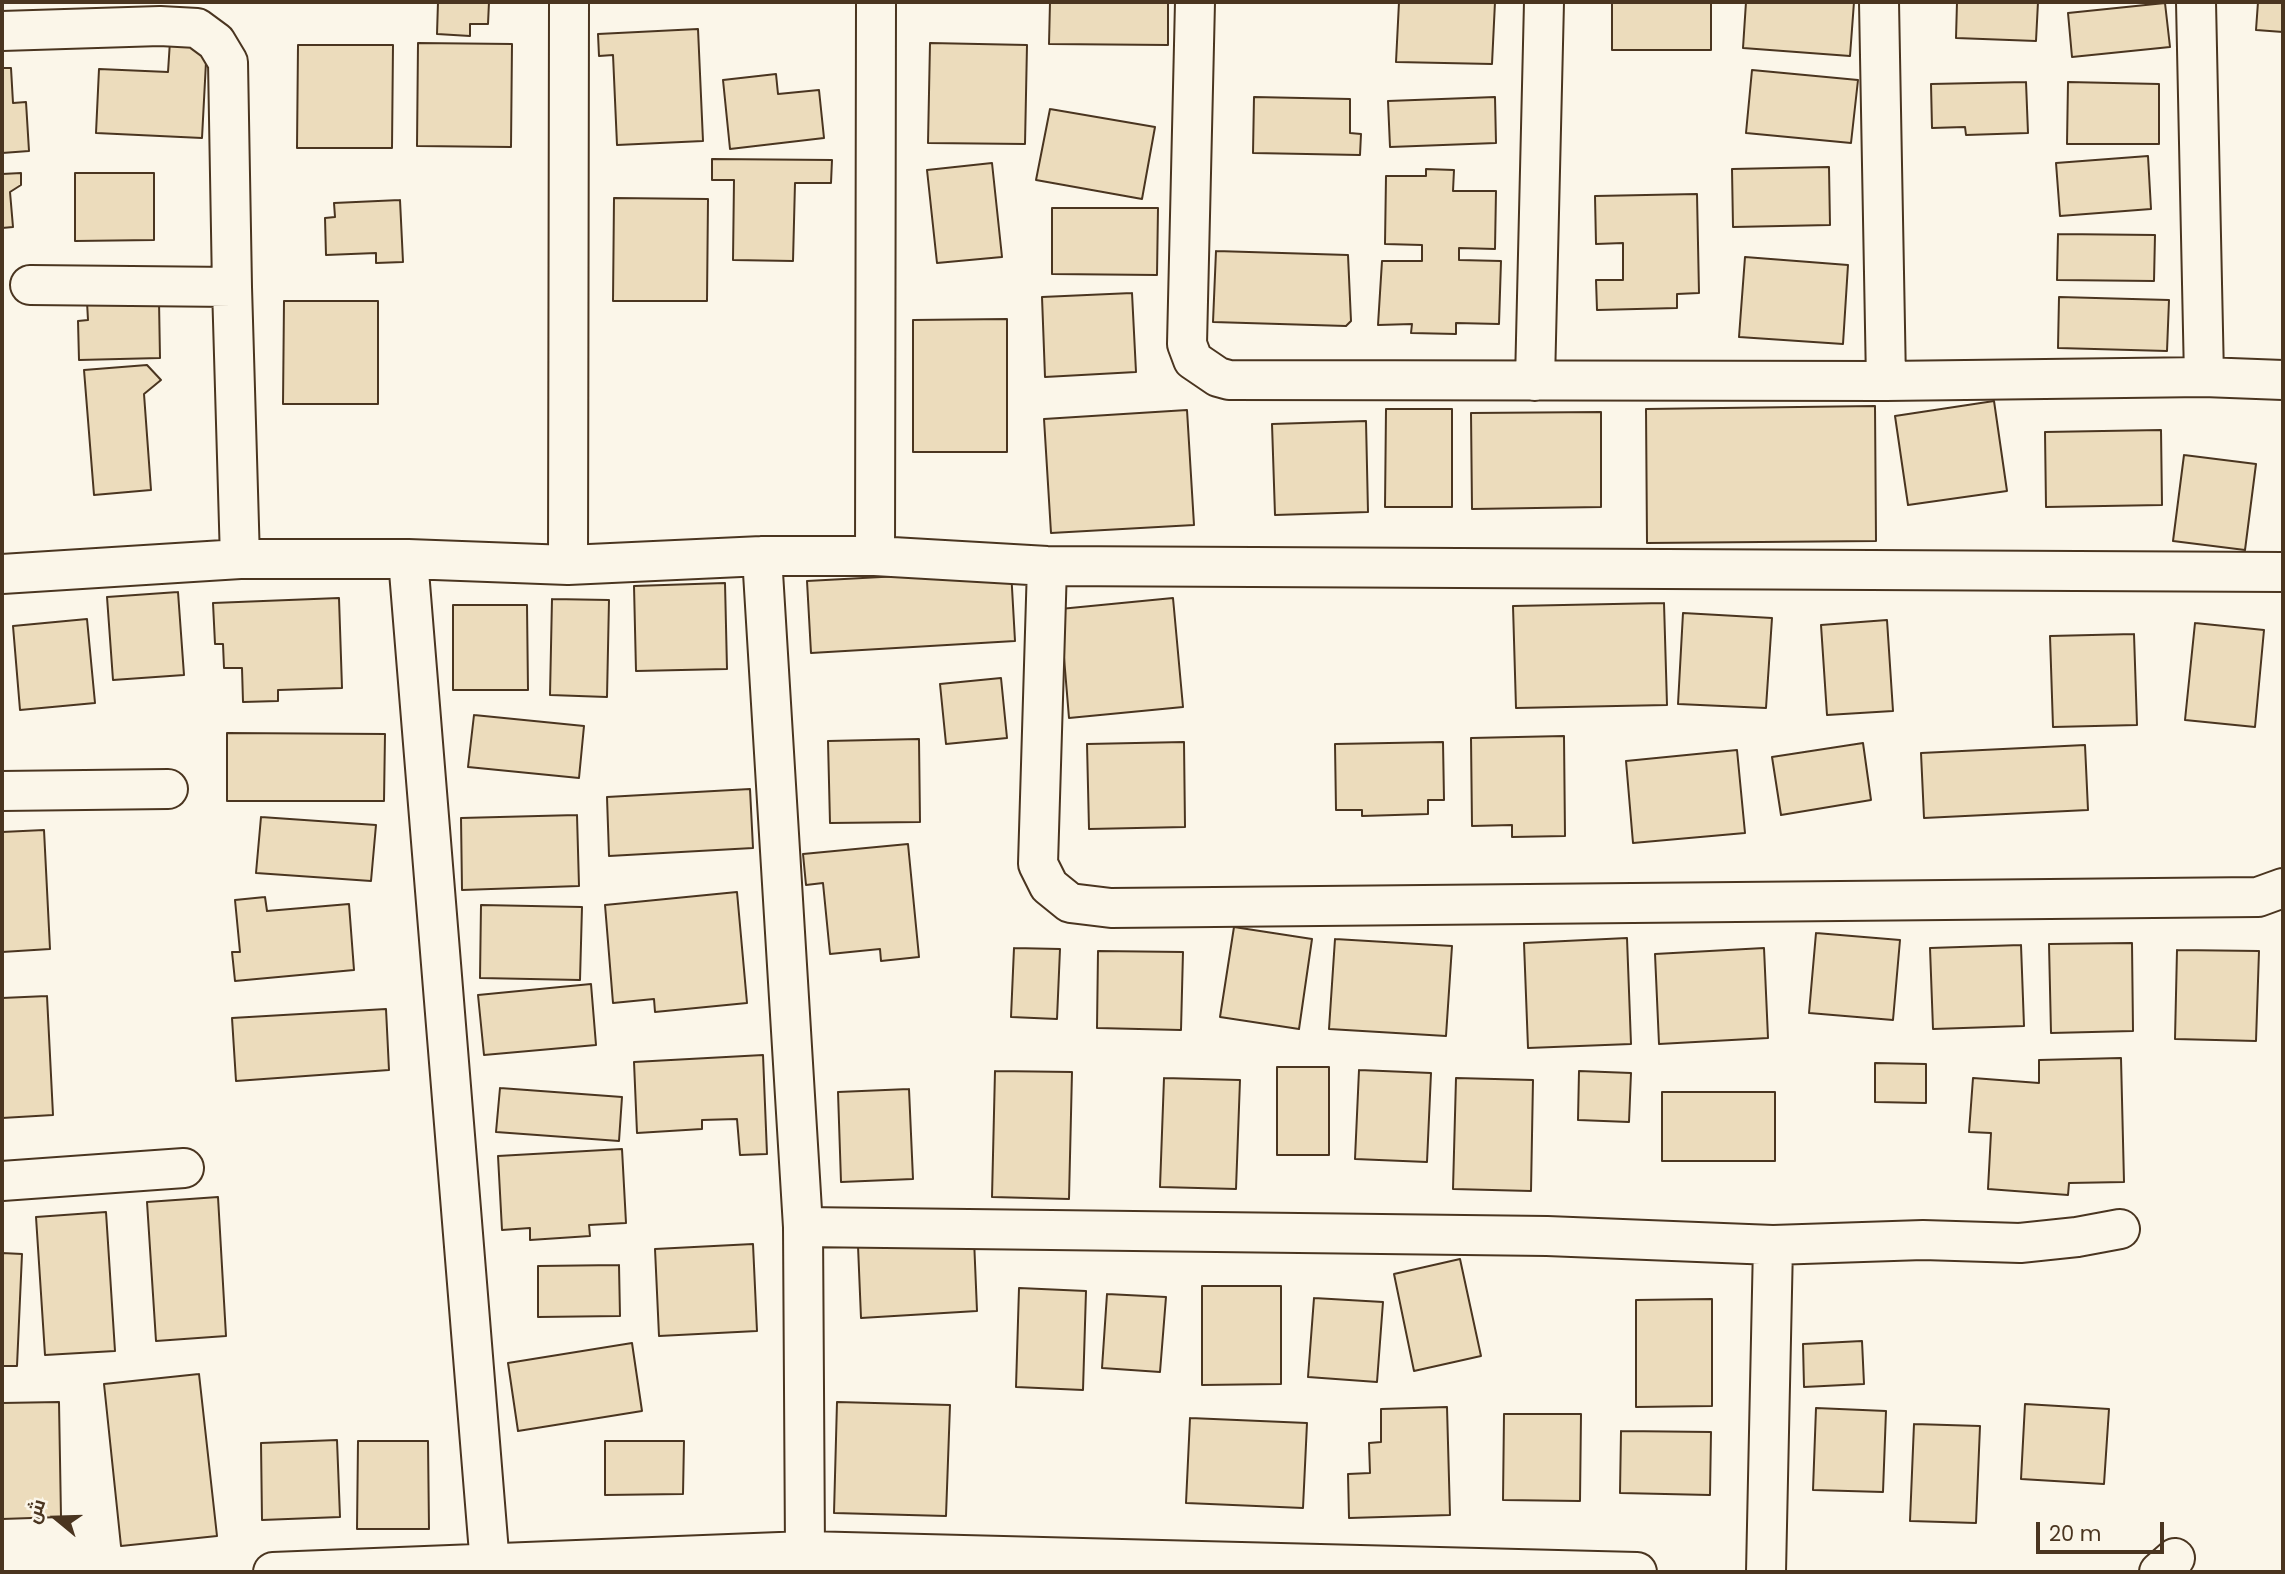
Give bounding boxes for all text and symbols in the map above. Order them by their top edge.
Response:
north arrow [21,1483,91,1553]
text: ش [19,1495,52,1527]
scale bar [2040,1508,2168,1552]
text: 20 m [2049,1519,2102,1548]

